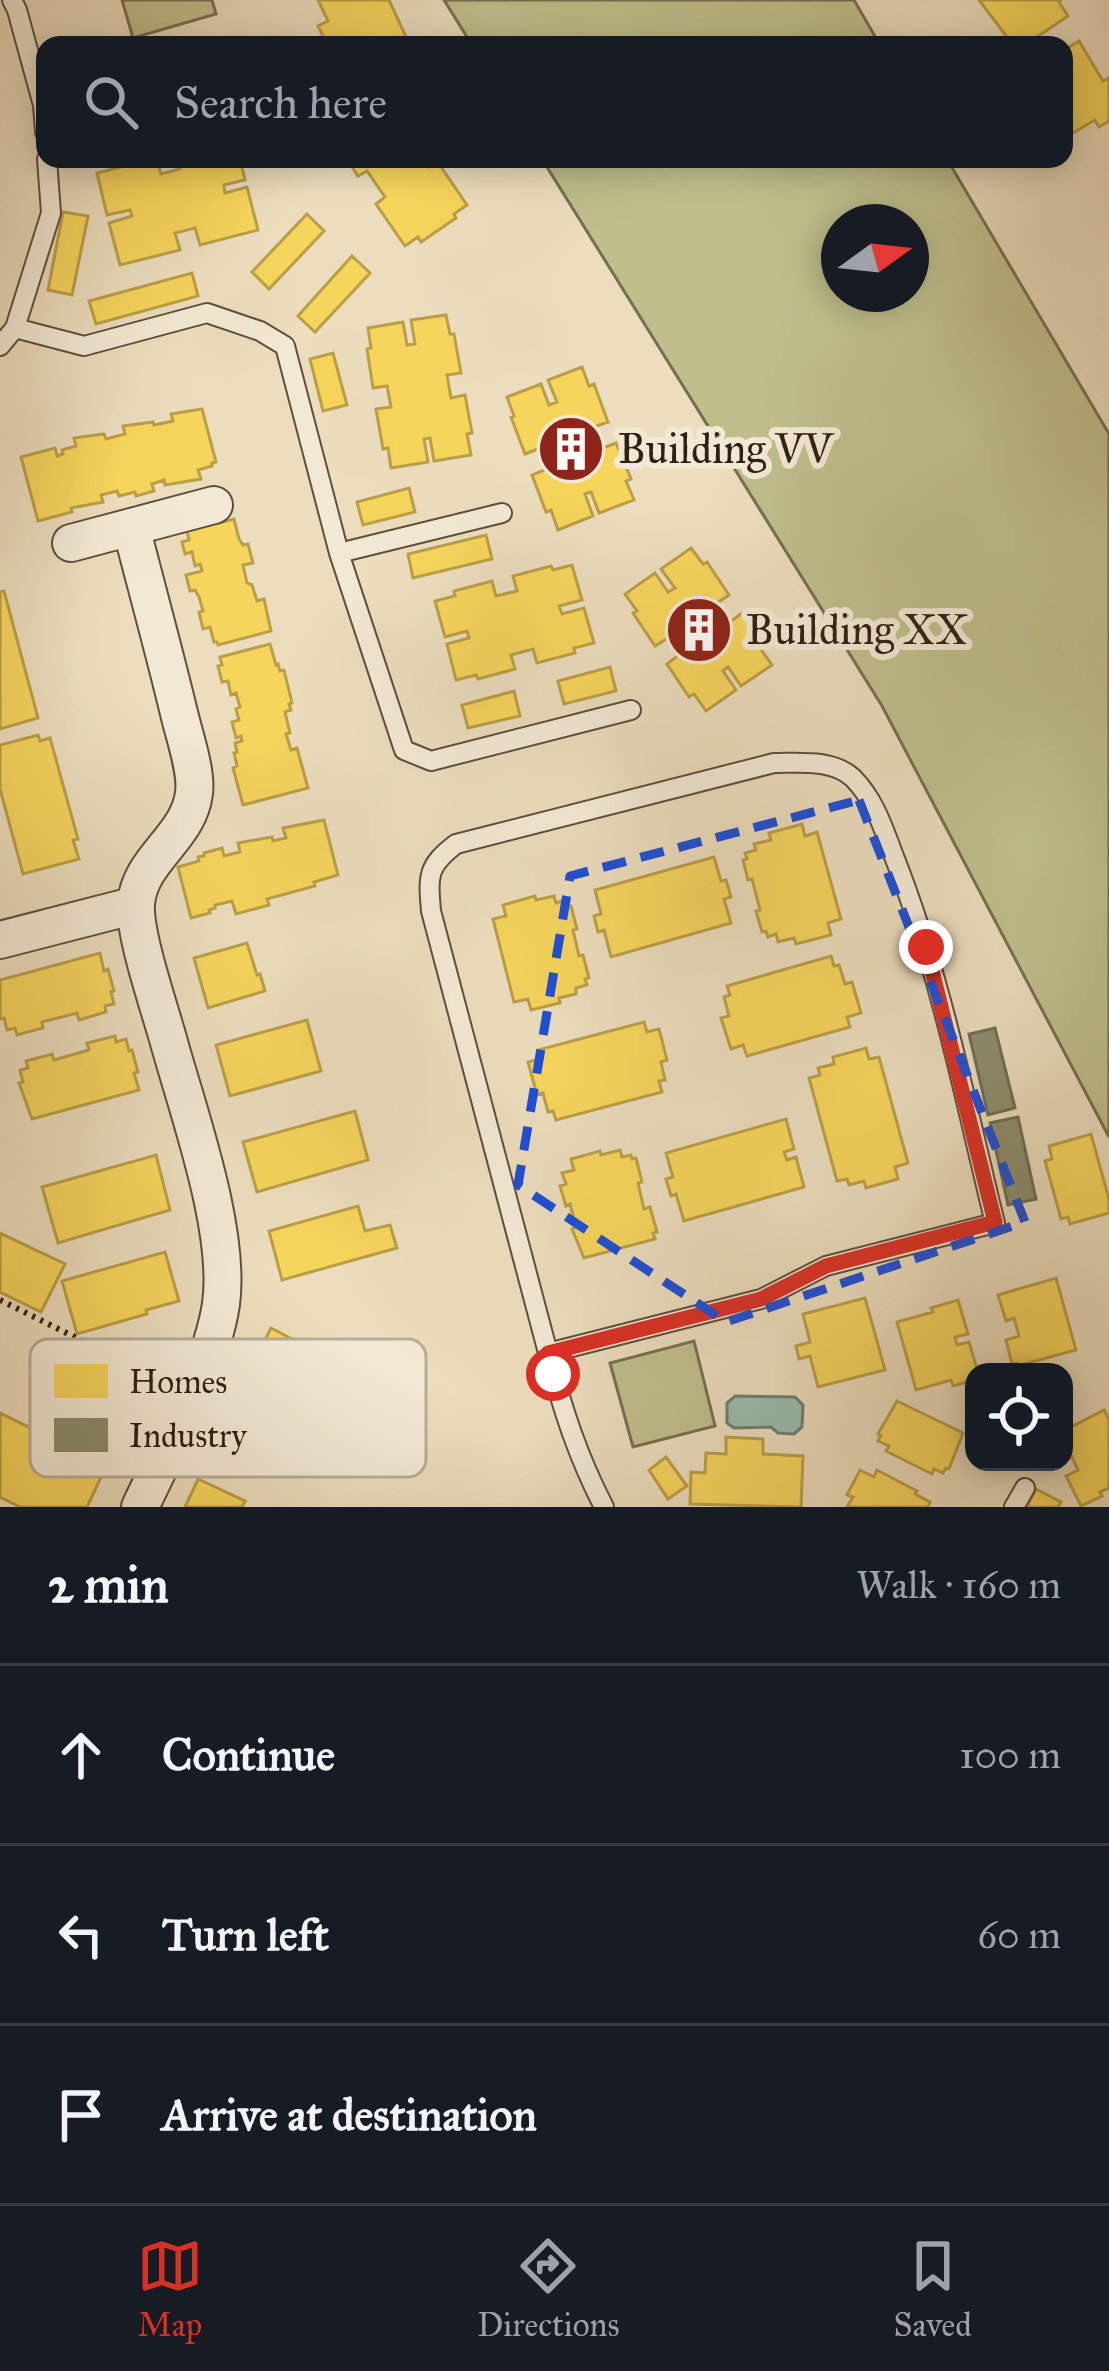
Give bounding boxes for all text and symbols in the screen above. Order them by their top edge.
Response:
search box [36,36,1073,168]
icon: search [78,69,144,135]
text: Search here [174,75,387,130]
north arrow [821,204,929,312]
building icon: Building VV [536,414,606,484]
place label: Building VV [618,423,835,475]
building icon: Building XX [664,595,734,665]
place label: Building XX [746,604,968,656]
route end [899,920,953,974]
legend [30,1339,426,1477]
route start [526,1347,580,1401]
text: Homes [129,1362,227,1402]
map controls [965,1363,1073,1471]
button: locate [965,1363,1073,1471]
text: Industry [129,1416,247,1456]
text: 2 min [48,1554,169,1616]
text: Walk · 160 m [856,1561,1061,1609]
icon: ahead [48,1722,114,1788]
text: Continue [162,1727,335,1782]
text: 100 m [959,1731,1061,1779]
icon: left [48,1902,114,1968]
text: Turn left [162,1907,329,1962]
text: 60 m [977,1911,1061,1959]
icon: arrive [48,2082,114,2148]
text: Arrive at destination [162,2087,537,2142]
tab: Map [137,2233,203,2345]
tab: Directions [477,2233,619,2345]
tab: Saved [894,2233,972,2345]

